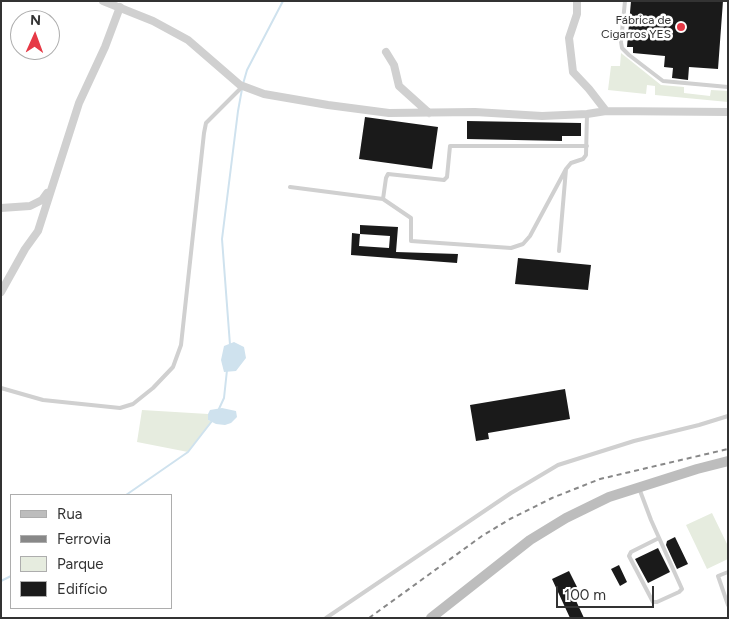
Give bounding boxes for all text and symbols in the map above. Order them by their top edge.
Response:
north arrow [10,10,60,60]
text: N [30,12,41,29]
place label: Fábrica de Cigarros YES [601,13,671,41]
marker: Fábrica de Cigarros YES [675,21,687,33]
legend [10,494,172,609]
text: Rua [57,505,82,523]
text: Ferrovia [57,530,111,548]
text: Parque [57,555,104,573]
scale bar [559,576,656,608]
text: Edifício [57,580,107,598]
text: 100 m [564,586,606,604]

